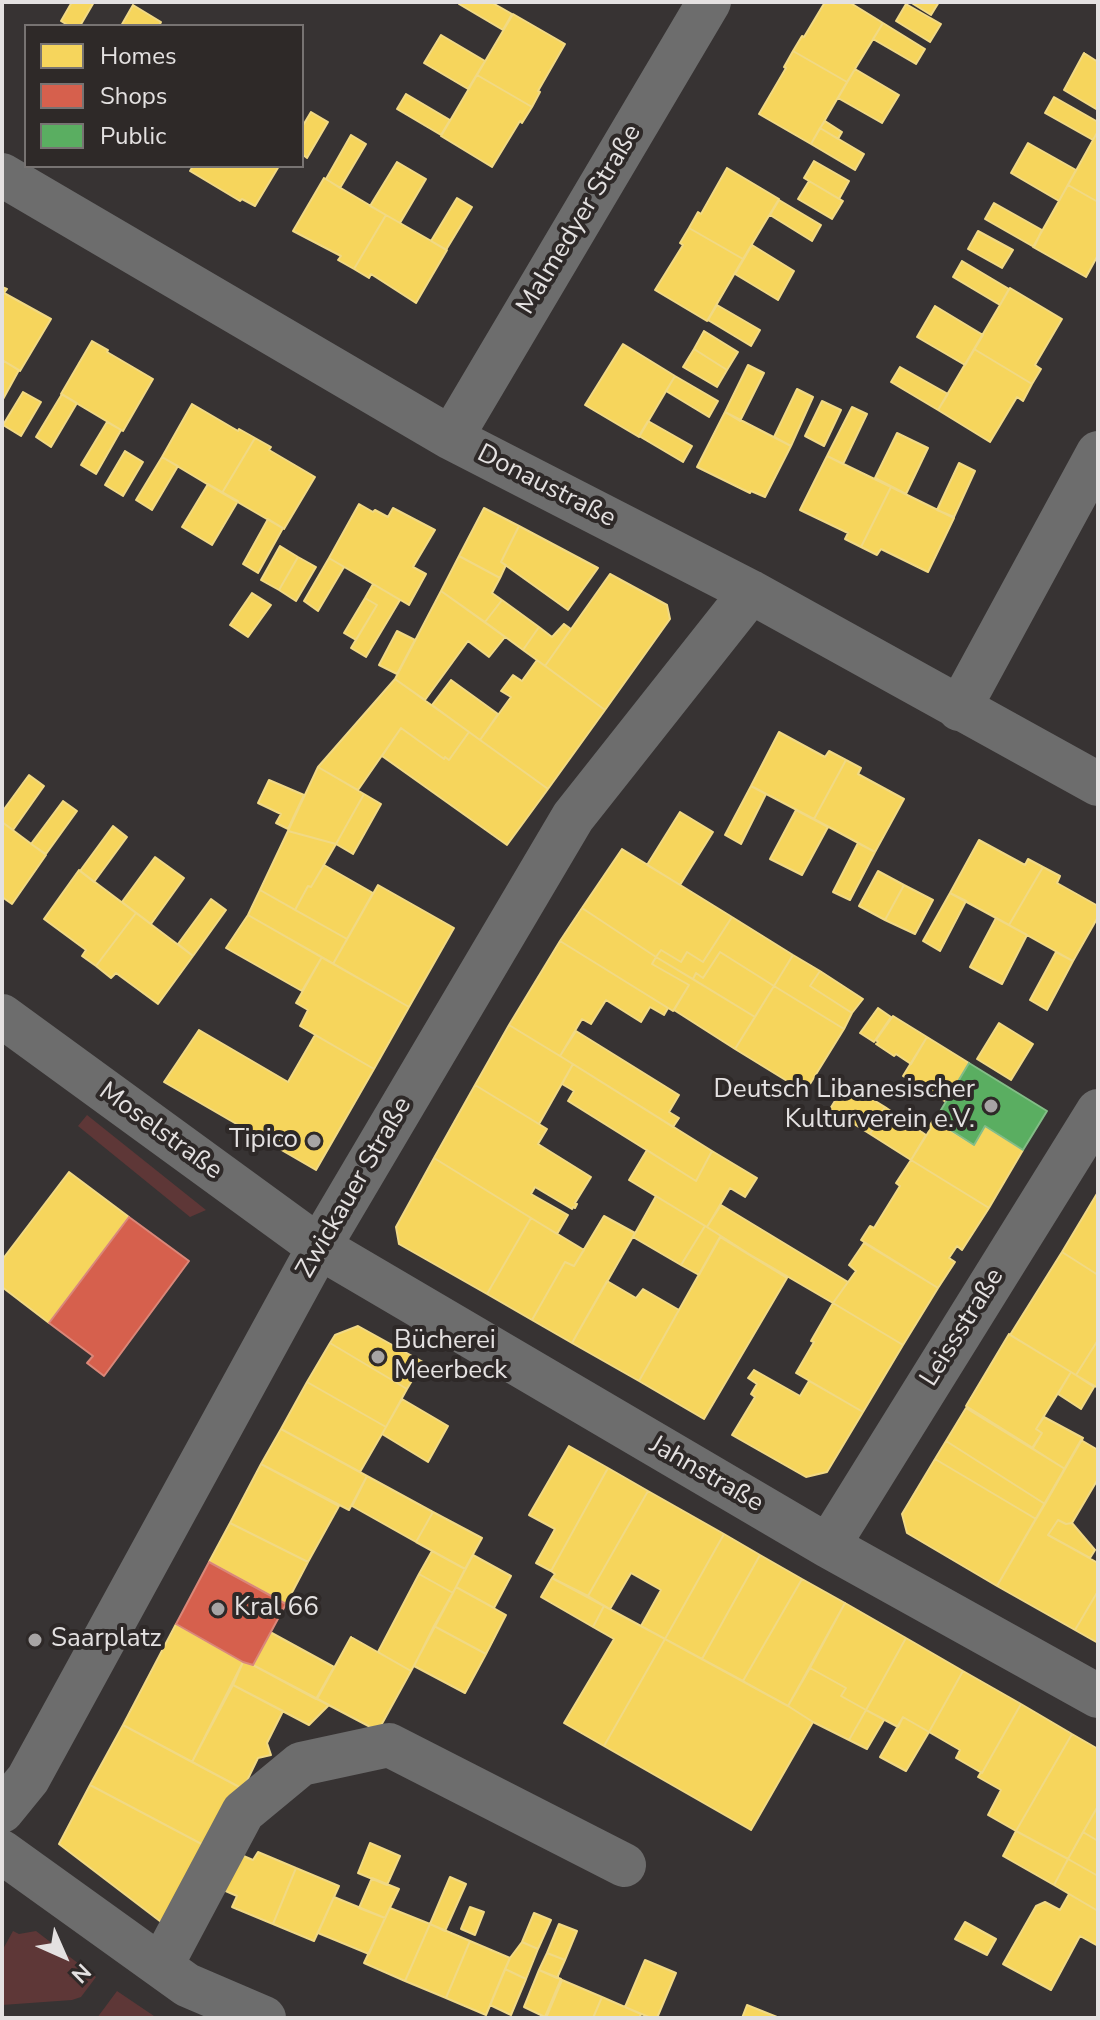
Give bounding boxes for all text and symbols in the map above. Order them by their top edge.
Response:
legend [24,24,304,168]
text: Homes [100,40,176,72]
text: Shops [100,80,167,112]
street label: Malmedyer Straße [511,119,649,321]
text: Public [100,120,166,152]
street label: Donaustraße [472,439,620,535]
place label: Deutsch Libanesischer Kulturverein e.V. [714,1075,975,1136]
street label: Moselstraße [92,1077,228,1187]
street label: Zwickauer Straße [291,1092,419,1284]
marker: Deutsch Libanesischer Kulturverein e.V. [982,1097,1000,1115]
place label: Tipico [229,1125,298,1157]
marker: Tipico [305,1132,323,1150]
street label: Leissstraße [914,1263,1012,1393]
place label: Bücherei Meerbeck [394,1326,507,1388]
marker: Bücherei Meerbeck [369,1348,387,1366]
street label: Jahnstraße [644,1430,768,1520]
place label: Kral 66 [234,1593,319,1625]
marker: Kral 66 [209,1600,227,1618]
place label: Saarplatz [51,1624,162,1656]
marker: Saarplatz [26,1631,44,1649]
north arrow [24,1916,104,1996]
text: N [65,1957,97,1989]

